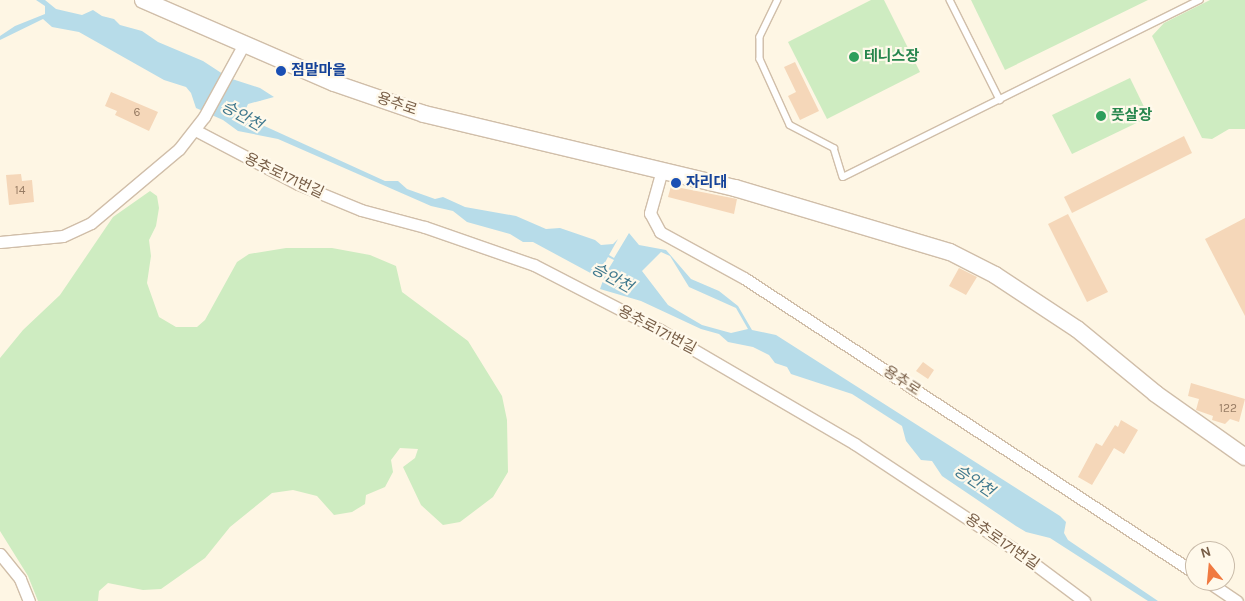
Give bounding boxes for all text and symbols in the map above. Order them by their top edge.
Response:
place label: 테니스장 [864,48,919,66]
marker: 테니스장 [848,51,860,63]
place label: 점말마을 [291,62,346,80]
marker: 점말마을 [275,65,287,77]
street label: 용추로 [374,89,420,119]
water label: 승안천 [218,97,266,135]
house number: 6 [134,106,140,120]
place label: 풋살장 [1111,107,1152,125]
marker: 풋살장 [1095,110,1107,122]
street label: 용추로171번길 [241,150,327,202]
place label: 자리대 [686,174,727,192]
marker: 자리대 [670,177,682,189]
house number: 14 [15,184,25,198]
water label: 승안천 [588,259,636,297]
street label: 용추로171번길 [615,302,699,358]
street label: 용추로 [880,362,924,400]
house number: 122 [1219,402,1237,416]
water label: 승안천 [950,461,998,501]
street label: 용추로171번길 [962,510,1042,574]
north arrow [1185,541,1235,591]
text: N [1198,543,1213,562]

